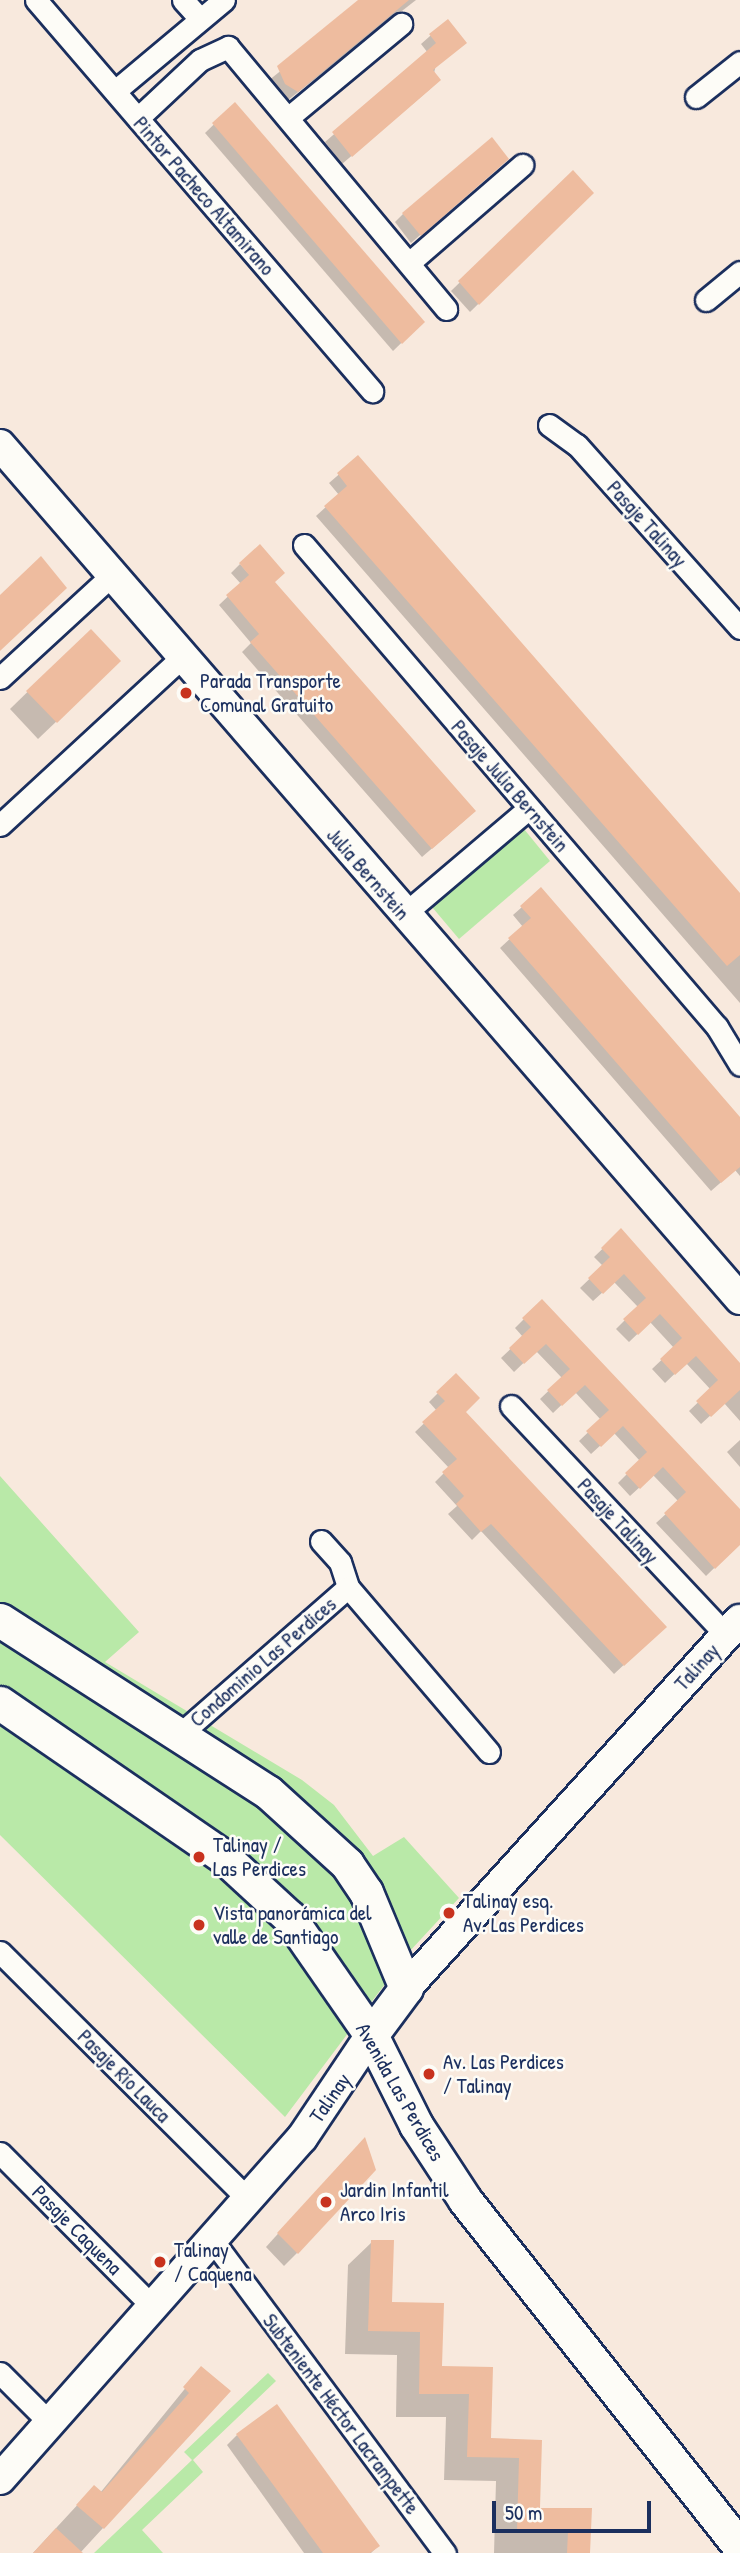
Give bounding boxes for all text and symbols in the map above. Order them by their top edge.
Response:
street label: Pintor Pacheco Altamirano [128,111,280,281]
street label: Pasaje Talinay [602,476,692,572]
place label: Parada Transporte Comunal Gratuito [200,668,341,718]
marker: Parada Transporte Comunal Gratuito [178,685,194,701]
street label: Pasaje Julia Bernstein [446,715,574,857]
street label: Julia Bernstein [321,823,415,925]
street label: Pasaje Talinay [572,1473,664,1569]
street label: Condominio Las Perdices [185,1592,341,1732]
street label: Talinay [669,1638,725,1696]
place label: Talinay / Las Perdices [213,1832,306,1882]
marker: Talinay / Las Perdices [191,1849,207,1865]
place label: Talinay esq. Av. Las Perdices [463,1888,584,1938]
place label: Vista panorámica del valle de Santiago [213,1900,372,1950]
marker: Talinay esq. Av. Las Perdices [441,1905,457,1921]
marker: Vista panorámica del valle de Santiago [191,1917,207,1933]
street label: Avenida Las Perdices [350,2018,450,2166]
street label: Pasaje Río Lauca [72,2024,176,2128]
place label: Av. Las Perdices / Talinay [443,2049,564,2099]
marker: Av. Las Perdices / Talinay [421,2066,437,2082]
street label: Talinay [304,2068,356,2128]
place label: Jardin Infantil Arco Iris [340,2177,449,2227]
street label: Pasaje Caquena [27,2180,127,2280]
marker: Jardin Infantil Arco Iris [318,2194,334,2210]
place label: Talinay / Caquena [174,2237,252,2287]
marker: Talinay / Caquena [152,2254,168,2270]
street label: Subteniente Héctor Lacrampette [257,2309,425,2519]
scale bar [495,2486,654,2530]
text: 50 m [505,2498,542,2527]

